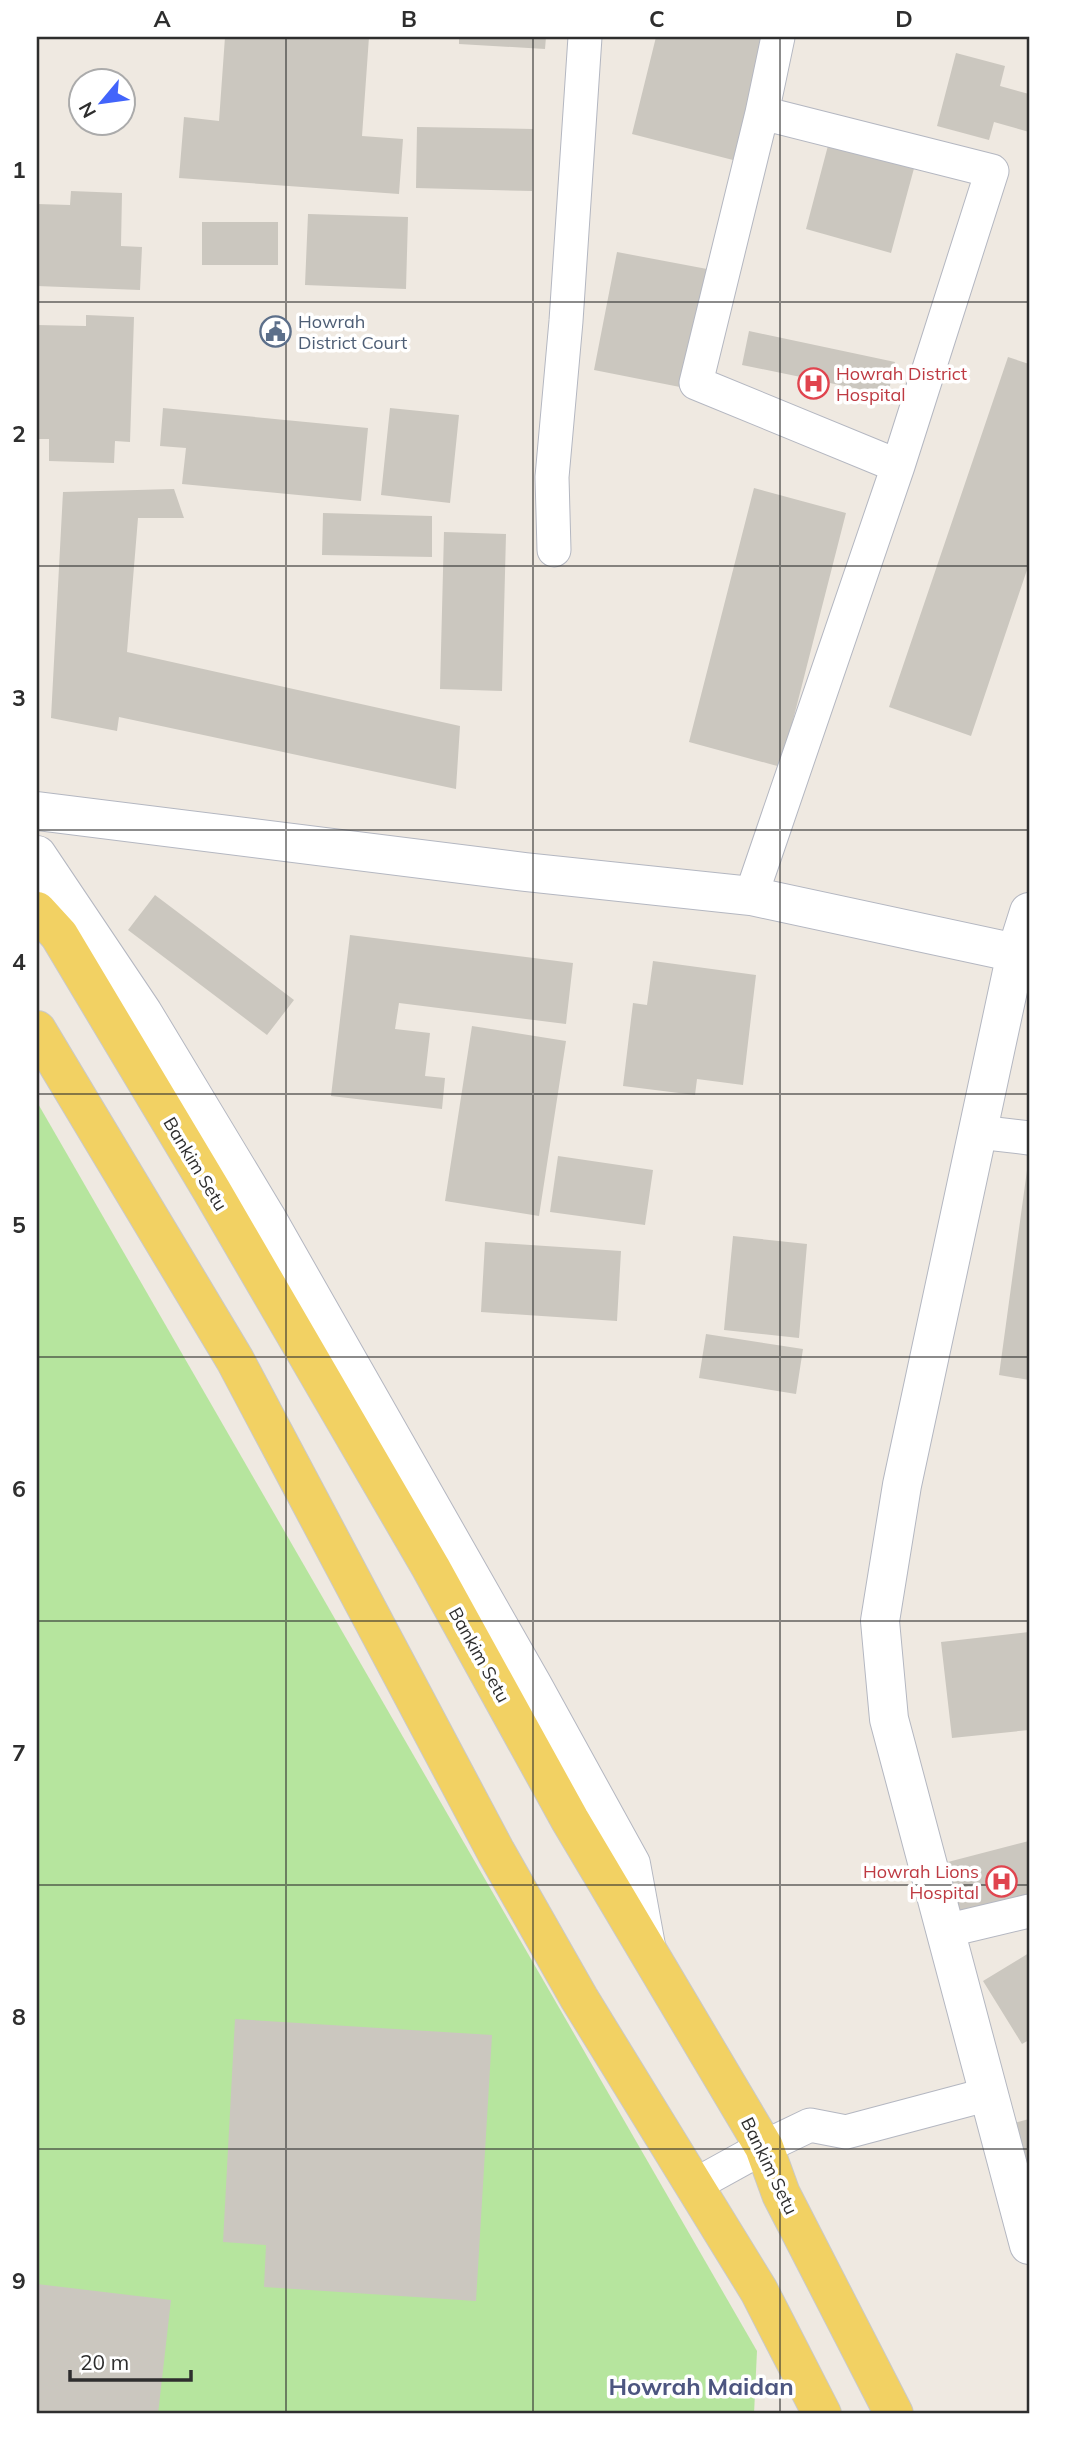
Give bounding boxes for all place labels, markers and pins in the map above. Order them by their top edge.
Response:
place label: Howrah District Court [298,310,407,354]
public building icon: Howrah District Court [258,315,292,349]
place label: Howrah District Hospital [836,362,967,406]
hospital icon: Howrah District Hospital [796,367,830,401]
place label: Howrah Lions Hospital [863,1860,979,1904]
hospital icon: Howrah Lions Hospital [985,1865,1019,1899]

